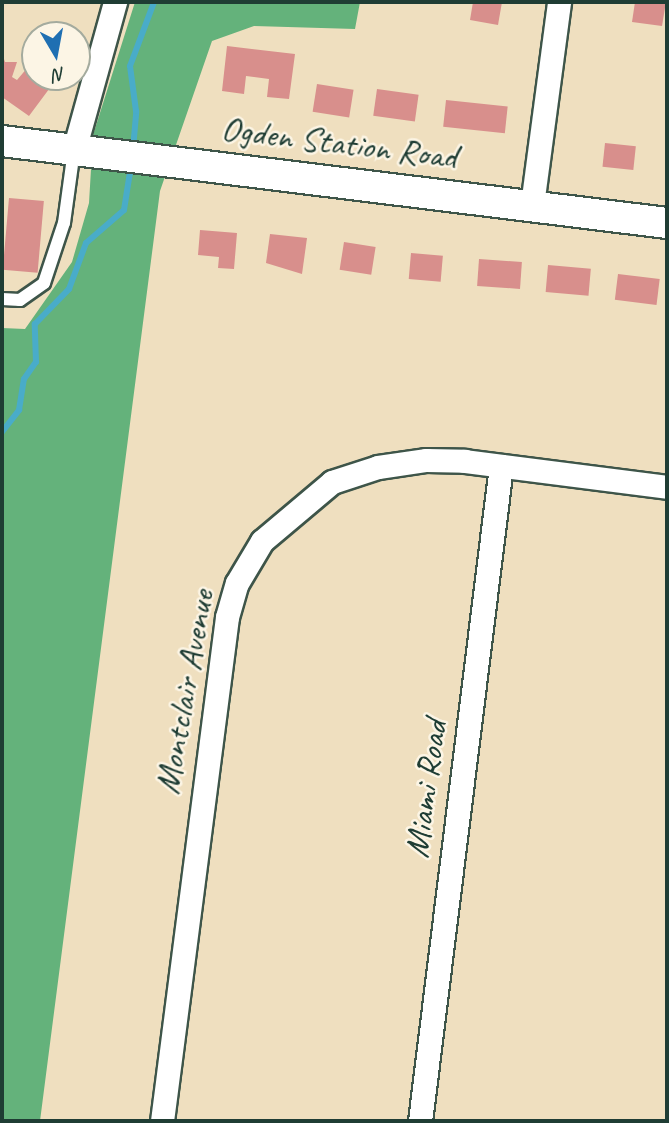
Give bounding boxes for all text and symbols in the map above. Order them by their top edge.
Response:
north arrow [21,21,91,91]
text: N [51,62,67,88]
street label: Ogden Station Road [218,108,460,178]
street label: Montclair Avenue [146,587,224,797]
street label: Miami Road [396,717,456,861]

